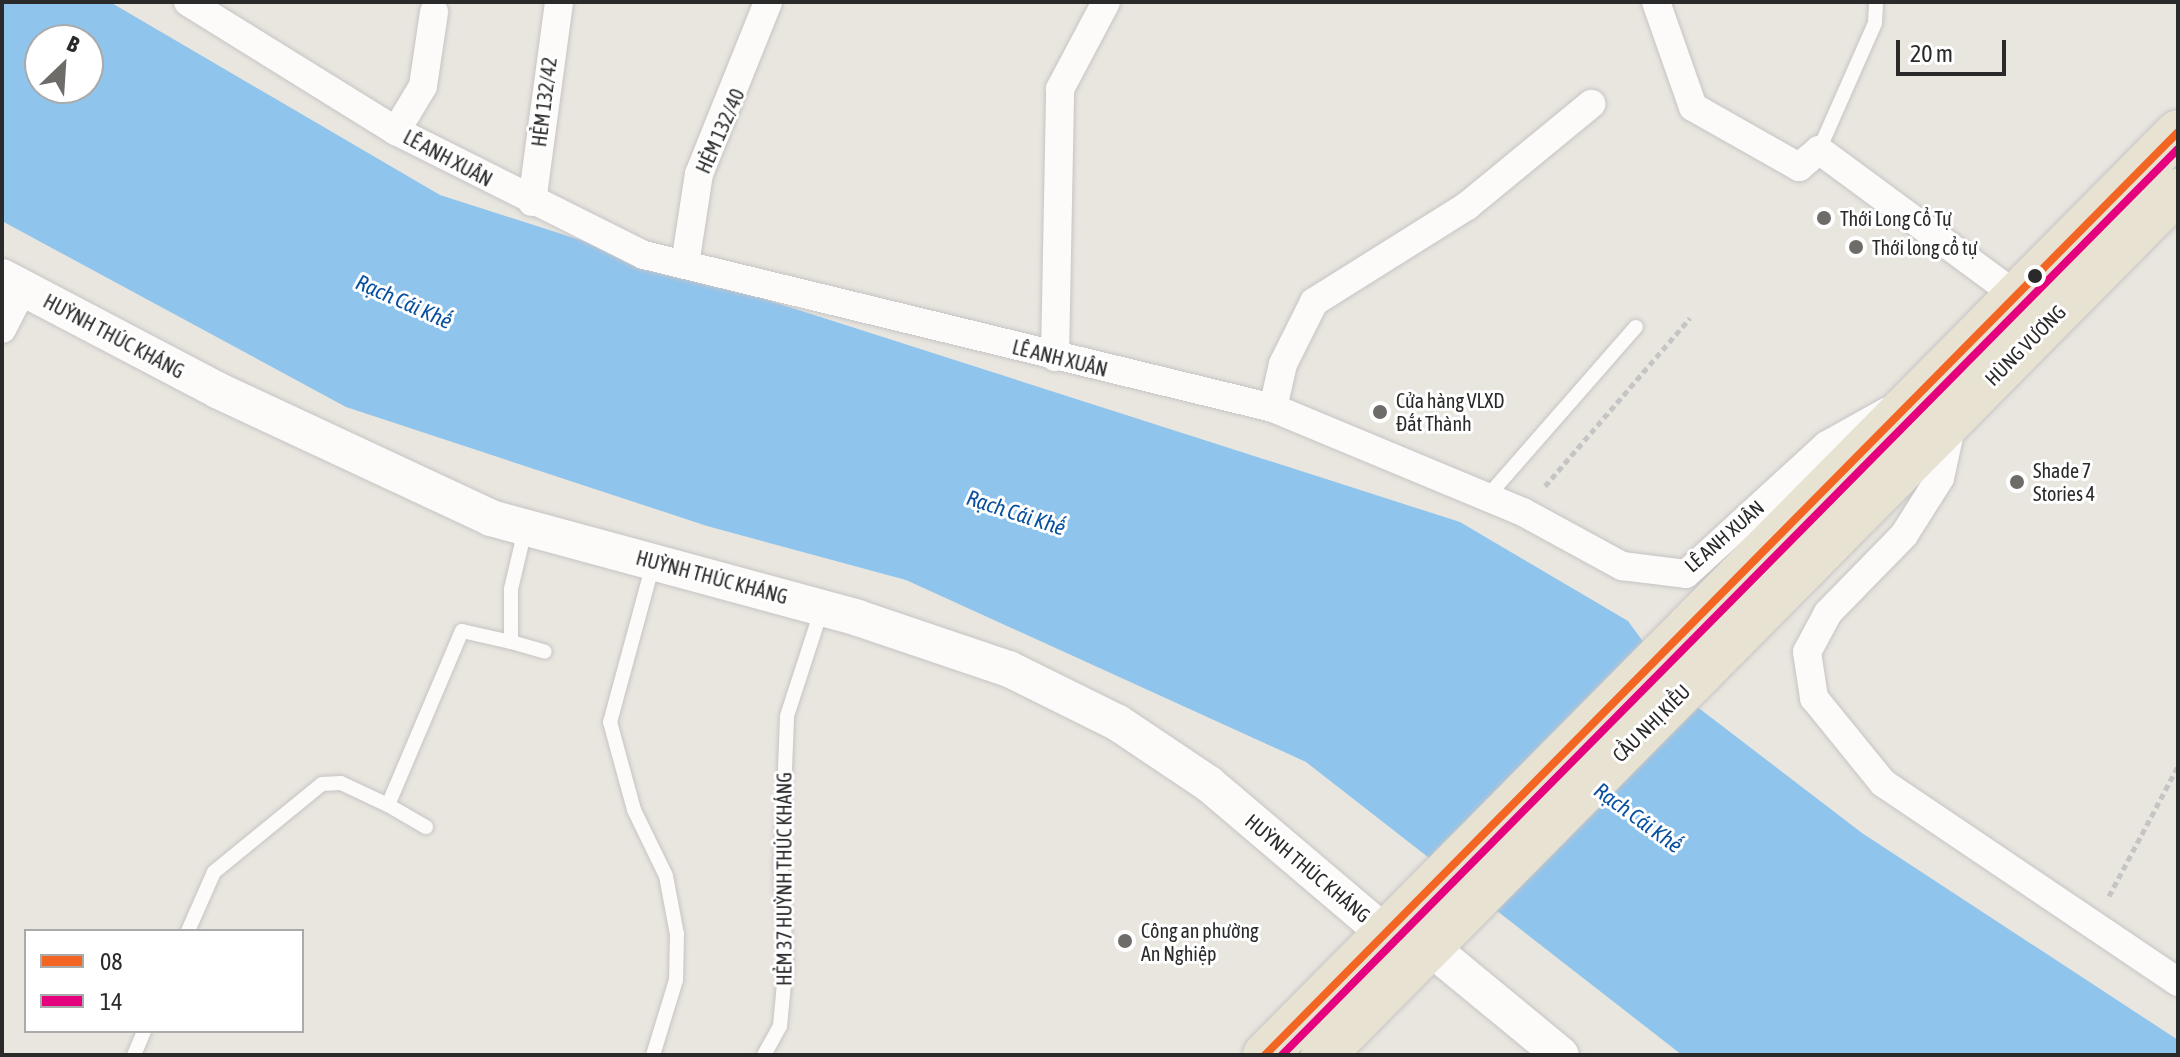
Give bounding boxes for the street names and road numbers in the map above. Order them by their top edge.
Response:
street label: HẺM 132/42 [527,56,561,148]
street label: HẺM 132/40 [691,85,749,177]
street label: LÊ ANH XUÂN [399,125,497,191]
street label: HUỲNH THÚC KHÁNG [39,289,189,383]
street label: HÙNG VƯƠNG [1980,300,2070,390]
street label: LÊ ANH XUÂN [1010,335,1110,381]
street label: LÊ ANH XUÂN [1679,495,1769,577]
street label: HUỲNH THÚC KHÁNG [634,545,790,609]
street label: CẦU NHỊ KIỀU [1607,679,1695,767]
street label: HẺM 37 HUỲNH THÚC KHÁNG [772,772,796,986]
street label: HUỲNH THÚC KHÁNG [1241,809,1375,927]

